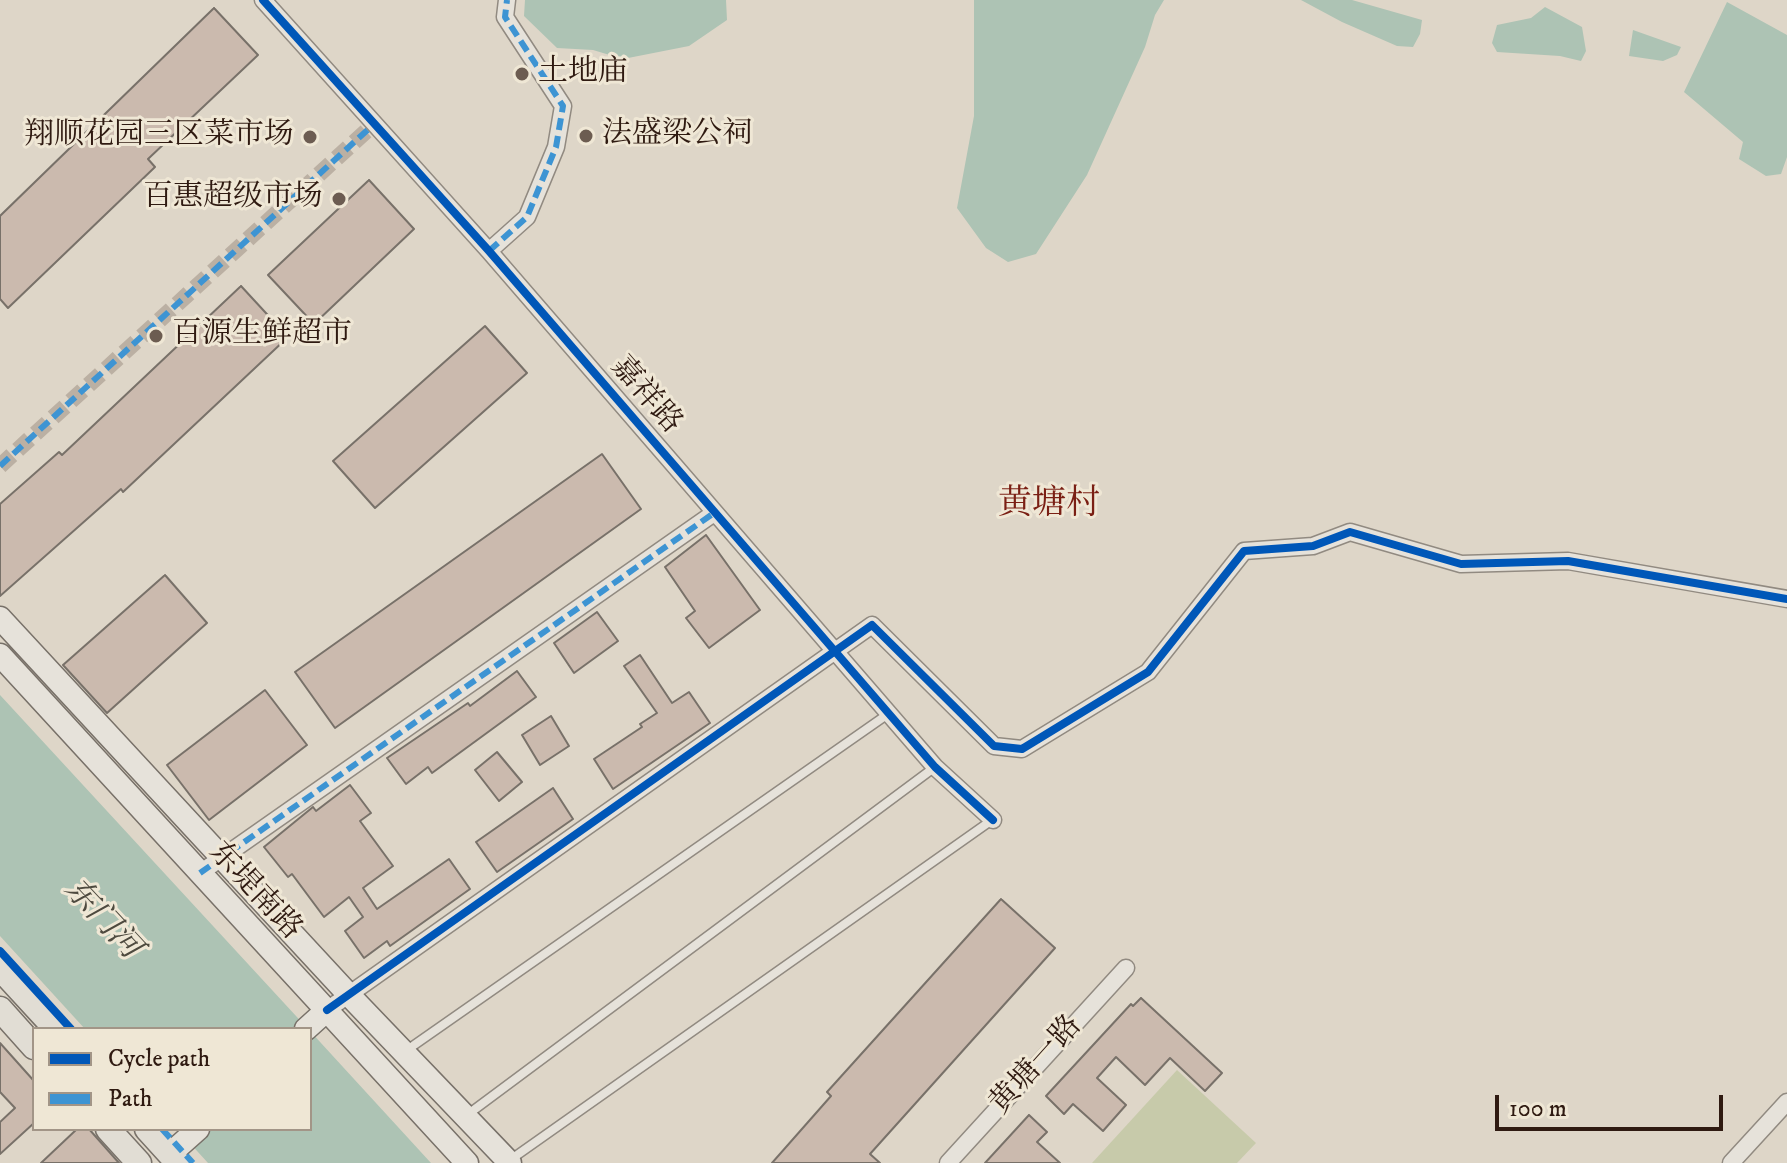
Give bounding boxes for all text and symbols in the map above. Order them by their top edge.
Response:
place label: 土地庙 [538,56,628,92]
marker: 土地庙 [513,65,531,83]
place label: 法盛梁公祠 [602,118,752,154]
place label: 翔顺花园三区菜市场 [24,119,294,155]
marker: 法盛梁公祠 [577,127,595,145]
marker: 翔顺花园三区菜市场 [301,128,319,146]
place label: 百惠超级市场 [143,181,323,217]
marker: 百惠超级市场 [330,190,348,208]
place label: 百源生鲜超市 [172,318,352,354]
marker: 百源生鲜超市 [147,327,165,345]
street label: 嘉祥路 [602,350,688,442]
district label: 黄塘村 [998,486,1100,526]
street label: 东堤南路 [200,836,308,948]
water label: 东门河 [54,872,148,968]
street label: 黄塘一路 [983,1009,1091,1123]
legend [32,1027,312,1131]
text: Cycle path [108,1044,210,1074]
scale bar [1499,1079,1727,1129]
text: Path [108,1084,152,1114]
text: 100 m [1509,1094,1567,1124]

